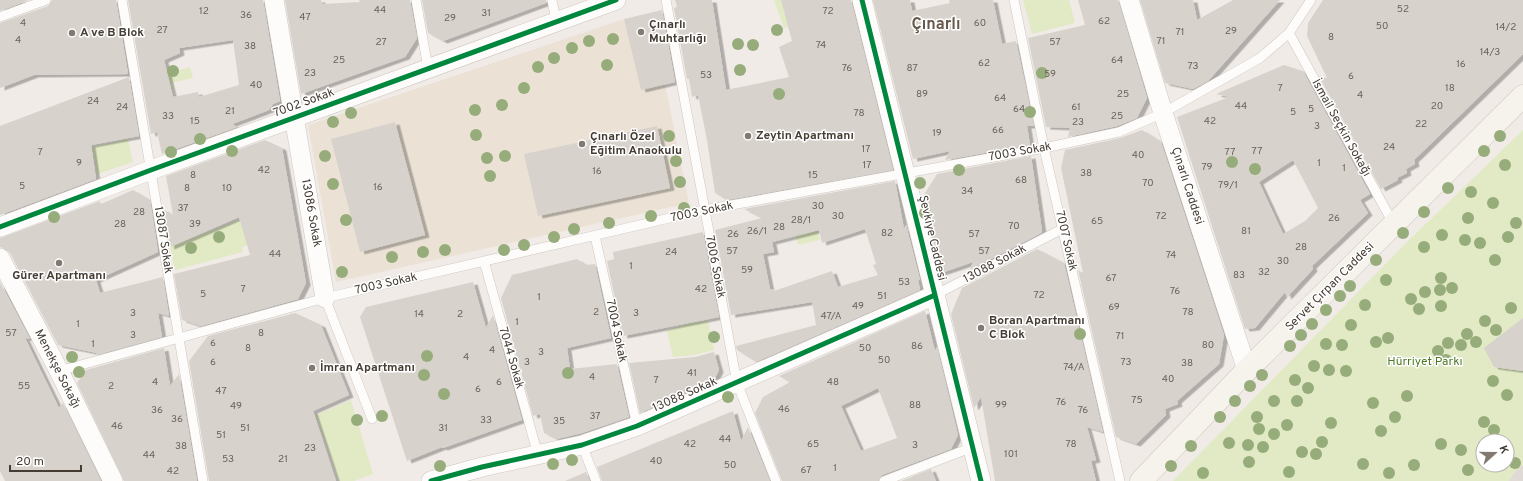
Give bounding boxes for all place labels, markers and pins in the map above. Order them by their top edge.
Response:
place label: Çınarlı Muhtarlığı [649,17,706,47]
place label: A ve B Blok [80,25,144,41]
marker: Çınarlı Muhtarlığı [636,27,646,37]
marker: A ve B Blok [67,28,77,38]
place label: Zeytin Apartmanı [756,128,854,144]
place label: Çınarlı Özel Eğitim Anaokulu [590,129,682,159]
marker: Zeytin Apartmanı [743,131,753,141]
marker: Çınarlı Özel Eğitim Anaokulu [577,139,587,149]
marker: Gürer Apartmanı [54,258,64,268]
place label: Gürer Apartmanı [12,268,106,284]
place label: Boran Apartmanı C Blok [989,313,1085,343]
marker: Boran Apartmanı C Blok [976,323,986,333]
place label: İmran Apartmanı [320,360,415,376]
marker: İmran Apartmanı [307,363,317,373]

